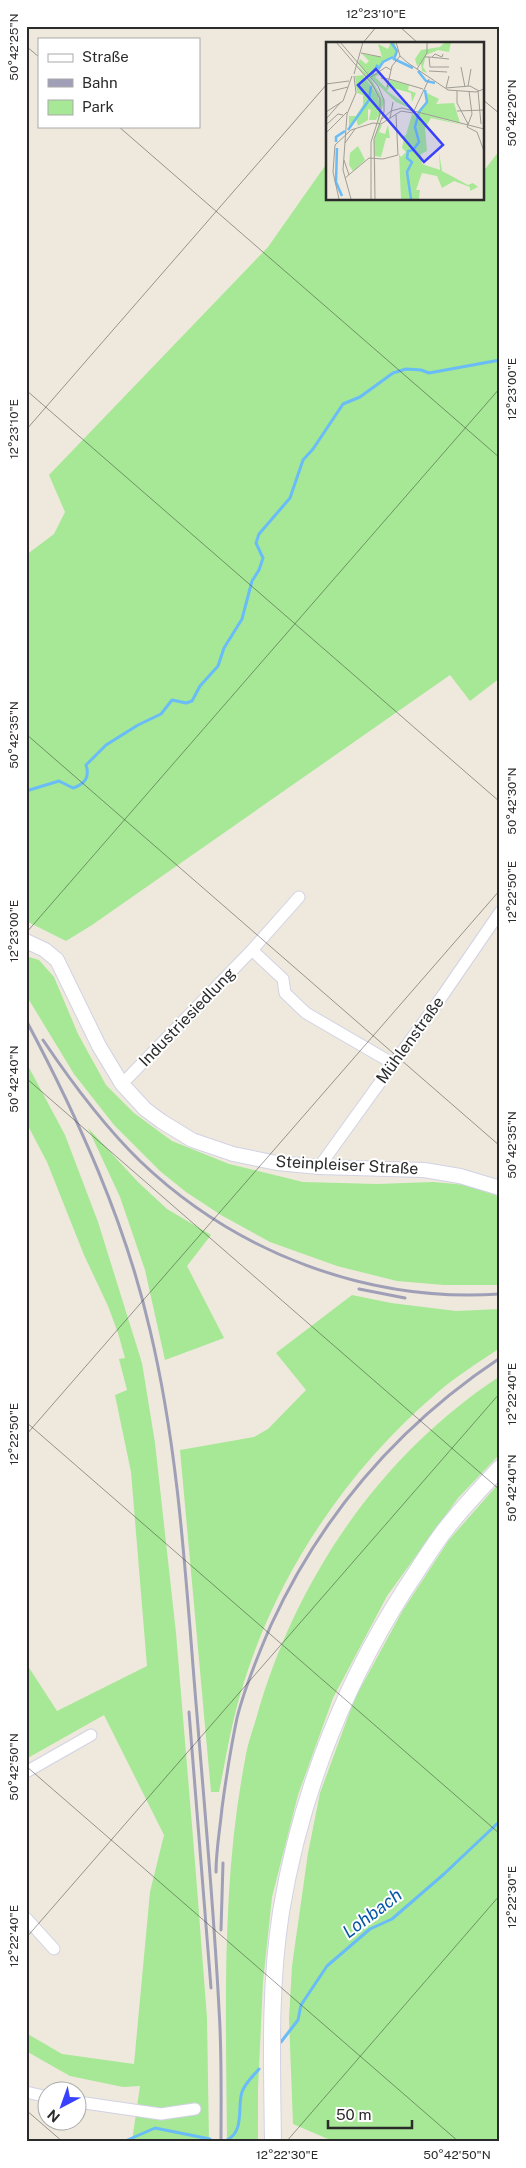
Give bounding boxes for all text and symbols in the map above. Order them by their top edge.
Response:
text: 12°23'10"E [346,7,406,21]
text: 50°42'25"N [7,13,21,81]
legend [38,38,200,128]
inset map [326,42,484,200]
text: Straße [82,48,129,65]
text: Bahn [82,74,118,91]
text: 50°42'20"N [505,80,519,146]
text: Park [82,98,114,115]
text: 12°23'00"E [505,358,519,420]
text: 12°23'10"E [7,399,21,459]
text: 50°42'35"N [7,701,21,769]
text: 50°42'30"N [505,767,519,835]
text: 12°22'50"E [505,861,519,923]
text: 12°23'00"E [7,900,21,962]
street label: Industriesiedlung [135,964,239,1070]
street label: Mühlenstraße [372,993,448,1087]
text: 50°42'40"N [7,1045,21,1113]
text: 50°42'35"N [505,1111,519,1179]
street label: Steinpleiser Straße [275,1152,419,1178]
text: 12°22'40"E [505,1363,519,1425]
text: 12°22'50"E [7,1403,21,1465]
text: 50°42'40"N [505,1454,519,1522]
text: 50°42'50"N [7,1733,21,1801]
text: 12°22'30"E [505,1866,519,1928]
water label: Lohbach [338,1884,406,1942]
text: 12°22'40"E [7,1905,21,1967]
north arrow [38,2080,88,2130]
scale bar [328,2098,412,2130]
text: N [44,2106,63,2125]
text: 50 m [336,2106,371,2123]
text: 12°22'30"E [256,2148,318,2162]
text: 50°42'50"N [423,2148,491,2162]

